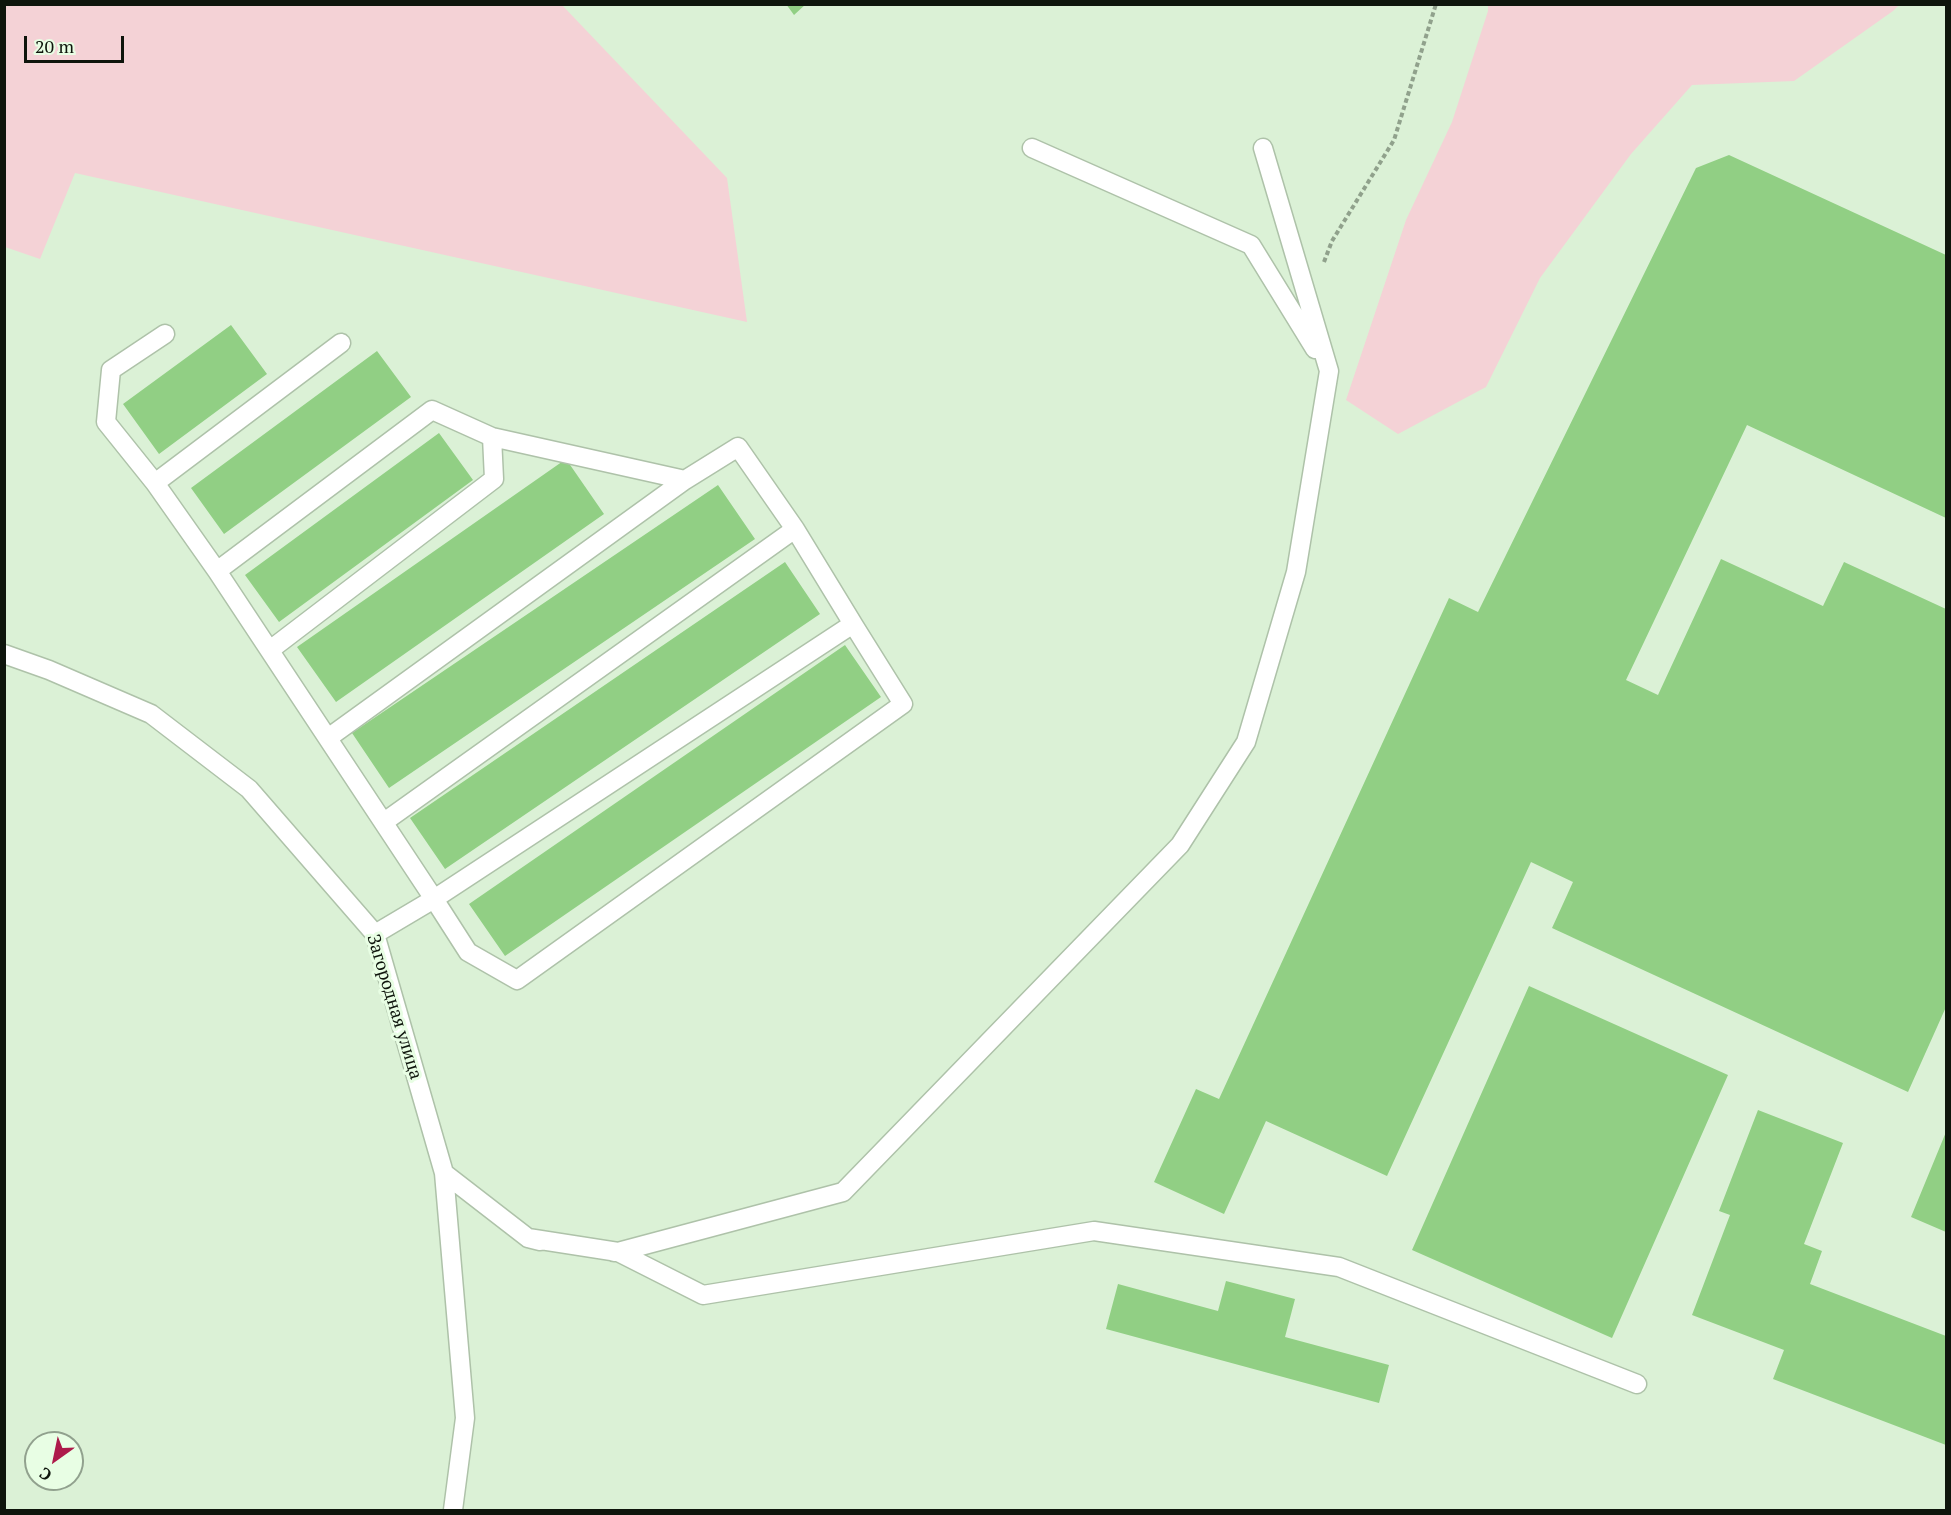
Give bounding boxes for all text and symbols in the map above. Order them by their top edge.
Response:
scale bar [27,24,128,62]
text: 20 m [35,34,74,58]
street label: Загородная улица [362,932,426,1082]
north arrow [24,1431,84,1491]
text: С [35,1462,56,1486]

